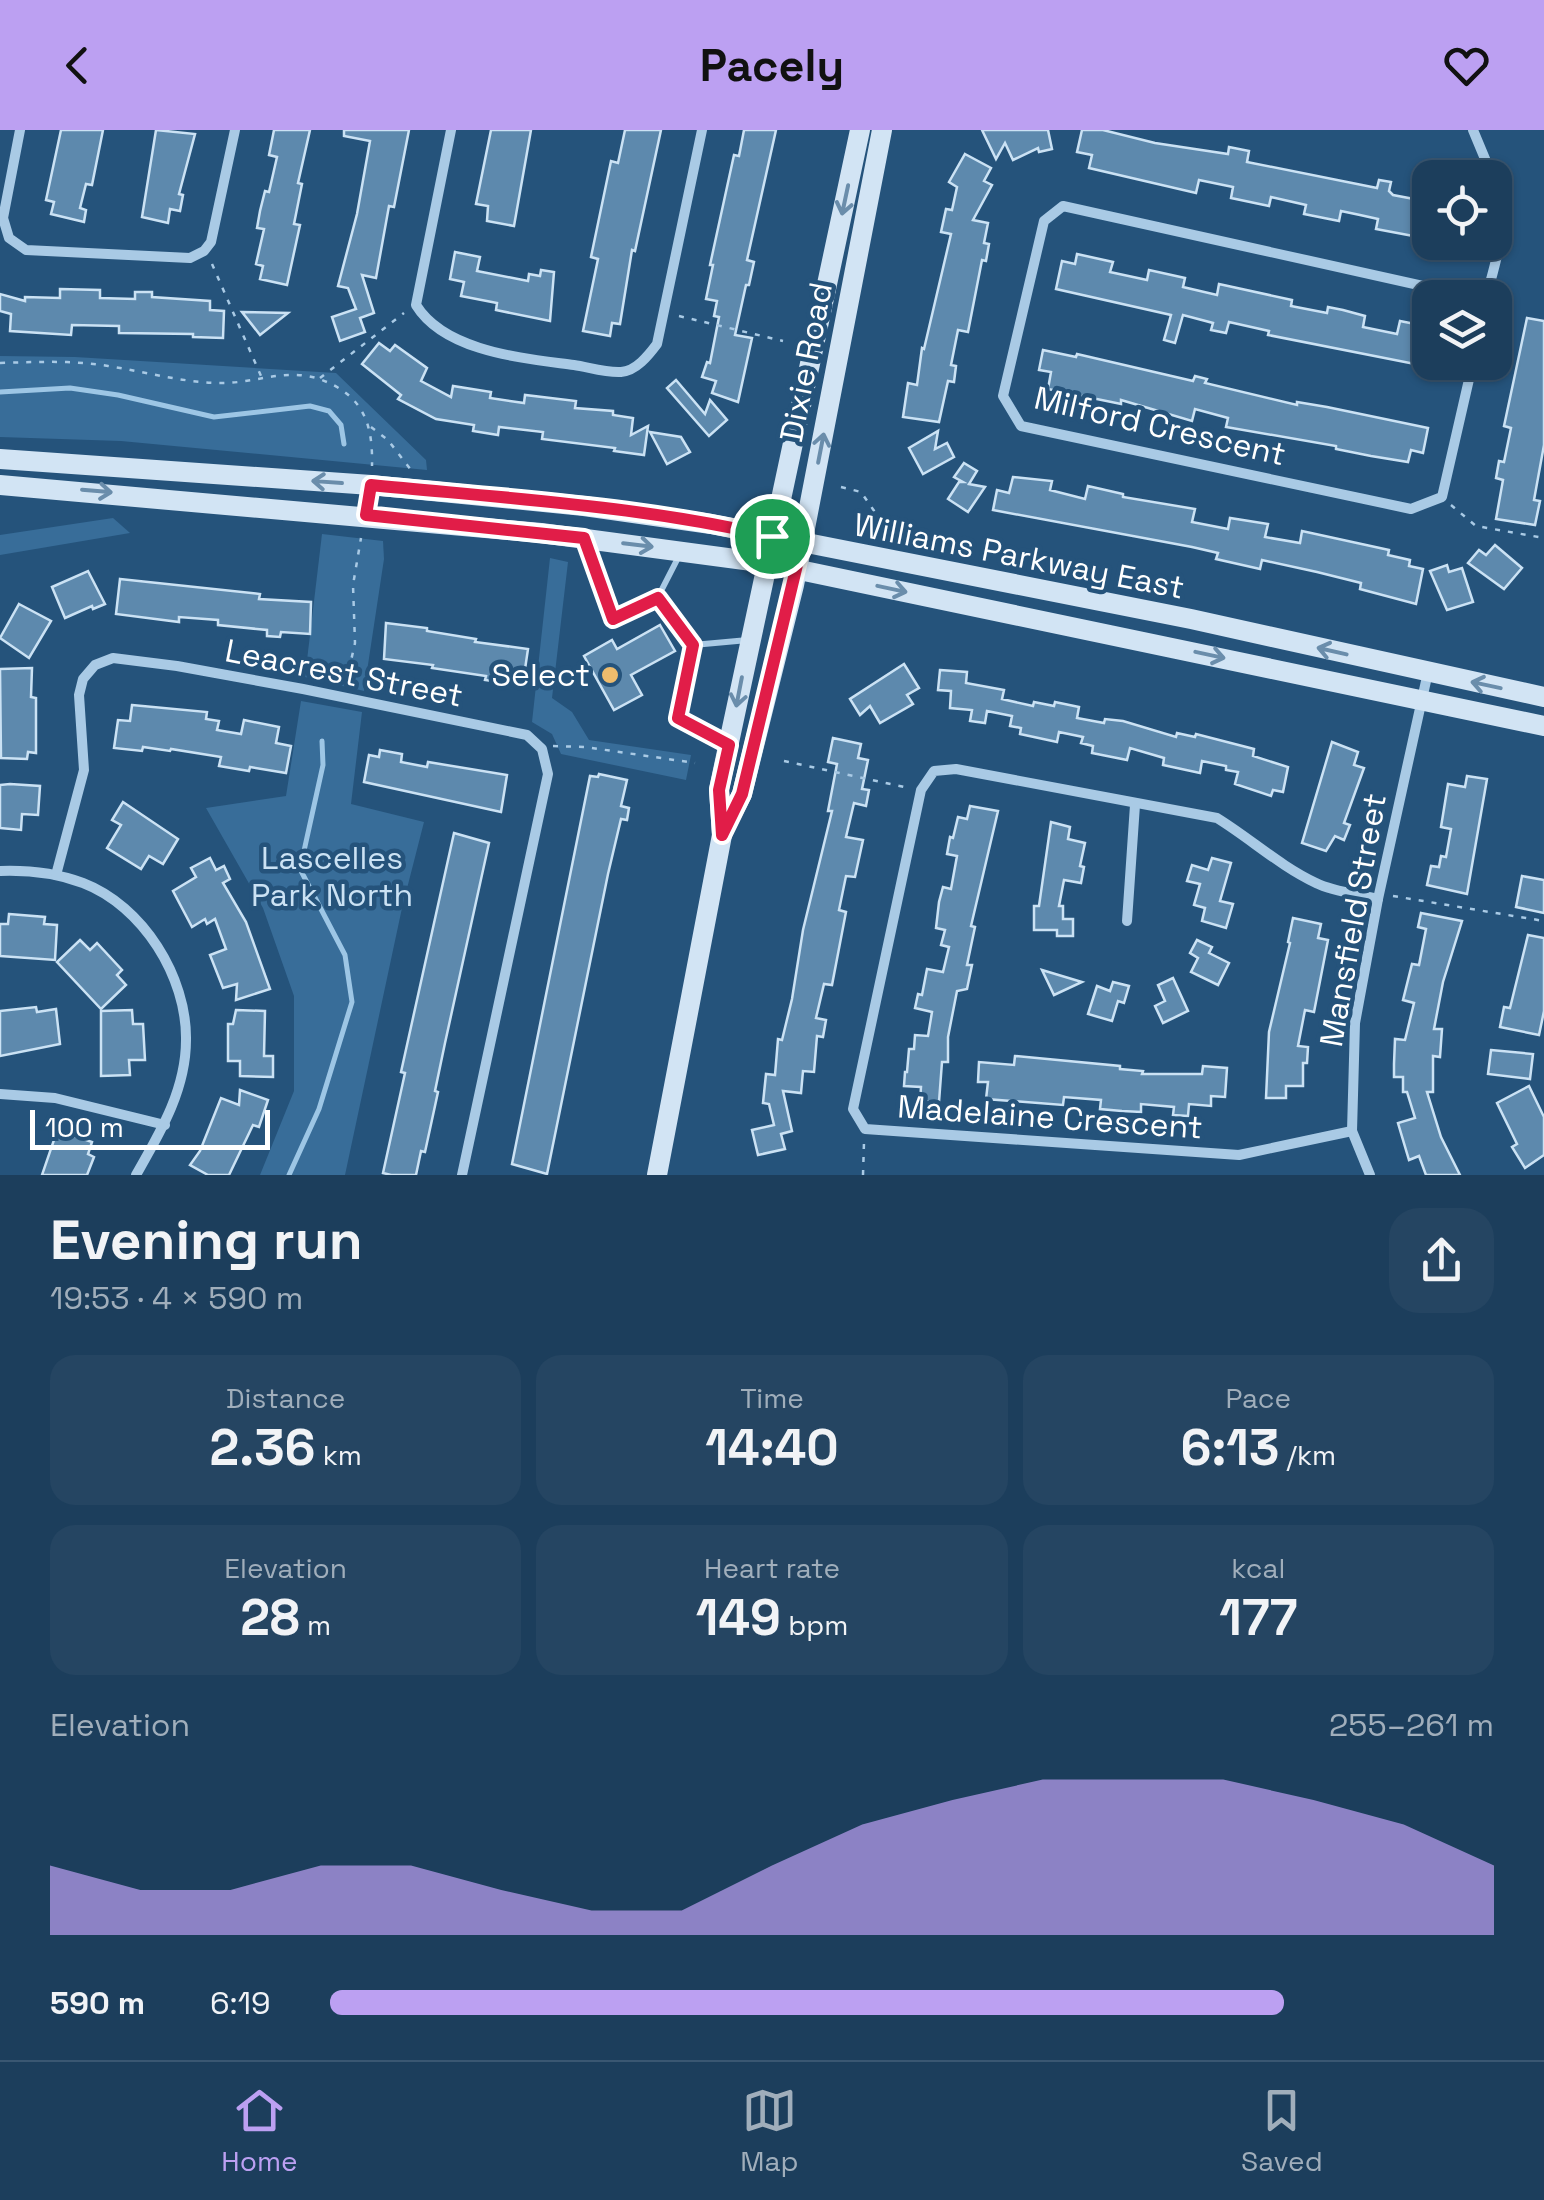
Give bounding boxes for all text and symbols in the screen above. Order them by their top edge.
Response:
text: Pacely [700,37,844,94]
icon: back [50,38,105,93]
icon: heart [1439,38,1494,93]
map controls [1412,160,1512,380]
button: locate [1412,160,1512,260]
one-way arrow [835,183,854,215]
street label: Dixie Road [771,279,841,445]
button: layers [1412,280,1512,380]
street label: Milford Crescent [1030,378,1290,474]
one-way arrow [812,433,831,465]
one-way arrow [312,472,344,491]
one-way arrow [81,482,113,501]
pin [730,494,815,579]
street label: Williams Parkway East [850,504,1188,608]
icon: arrive [745,509,800,564]
one-way arrow [621,536,653,555]
one-way arrow [875,580,907,599]
street label: Leacrest Street [222,630,466,716]
one-way arrow [1317,641,1349,659]
one-way arrow [1193,647,1225,666]
place label: Select [491,655,590,695]
marker: Select [599,664,621,686]
one-way arrow [1471,674,1503,693]
one-way arrow [729,675,748,708]
street label: Mansfield Street [1311,790,1395,1050]
park label: Lascelles Park North [251,838,413,915]
street label: Madelaine Crescent [896,1086,1204,1148]
scale bar [30,1105,270,1150]
text: 100 m [45,1109,124,1145]
text: Evening run [50,1205,363,1275]
button: share [1389,1208,1494,1313]
text: 19:53 · 4 × 590 m [50,1278,303,1318]
text: Distance [226,1380,345,1416]
text: Time [740,1380,804,1416]
text: Pace [1226,1380,1291,1416]
text: 2.36 [210,1416,315,1480]
text: 14:40 [705,1416,839,1480]
text: 6:13 [1181,1416,1279,1480]
text: km [315,1437,362,1473]
text: /km [1279,1437,1336,1473]
text: Elevation [224,1550,347,1586]
text: Heart rate [704,1550,840,1586]
text: kcal [1231,1550,1285,1586]
text: 28 [240,1586,300,1650]
text: 149 [696,1586,781,1650]
text: 177 [1219,1586,1297,1650]
text: m [300,1607,331,1643]
text: bpm [781,1607,848,1643]
text: Elevation [50,1705,190,1745]
text: 255–261 m [1329,1705,1494,1745]
text: 590 m [50,1983,145,2023]
text: 6:19 [210,1983,271,2023]
tab: Home [221,2083,298,2179]
tab: Map [740,2083,799,2179]
tab: Saved [1241,2083,1323,2179]

